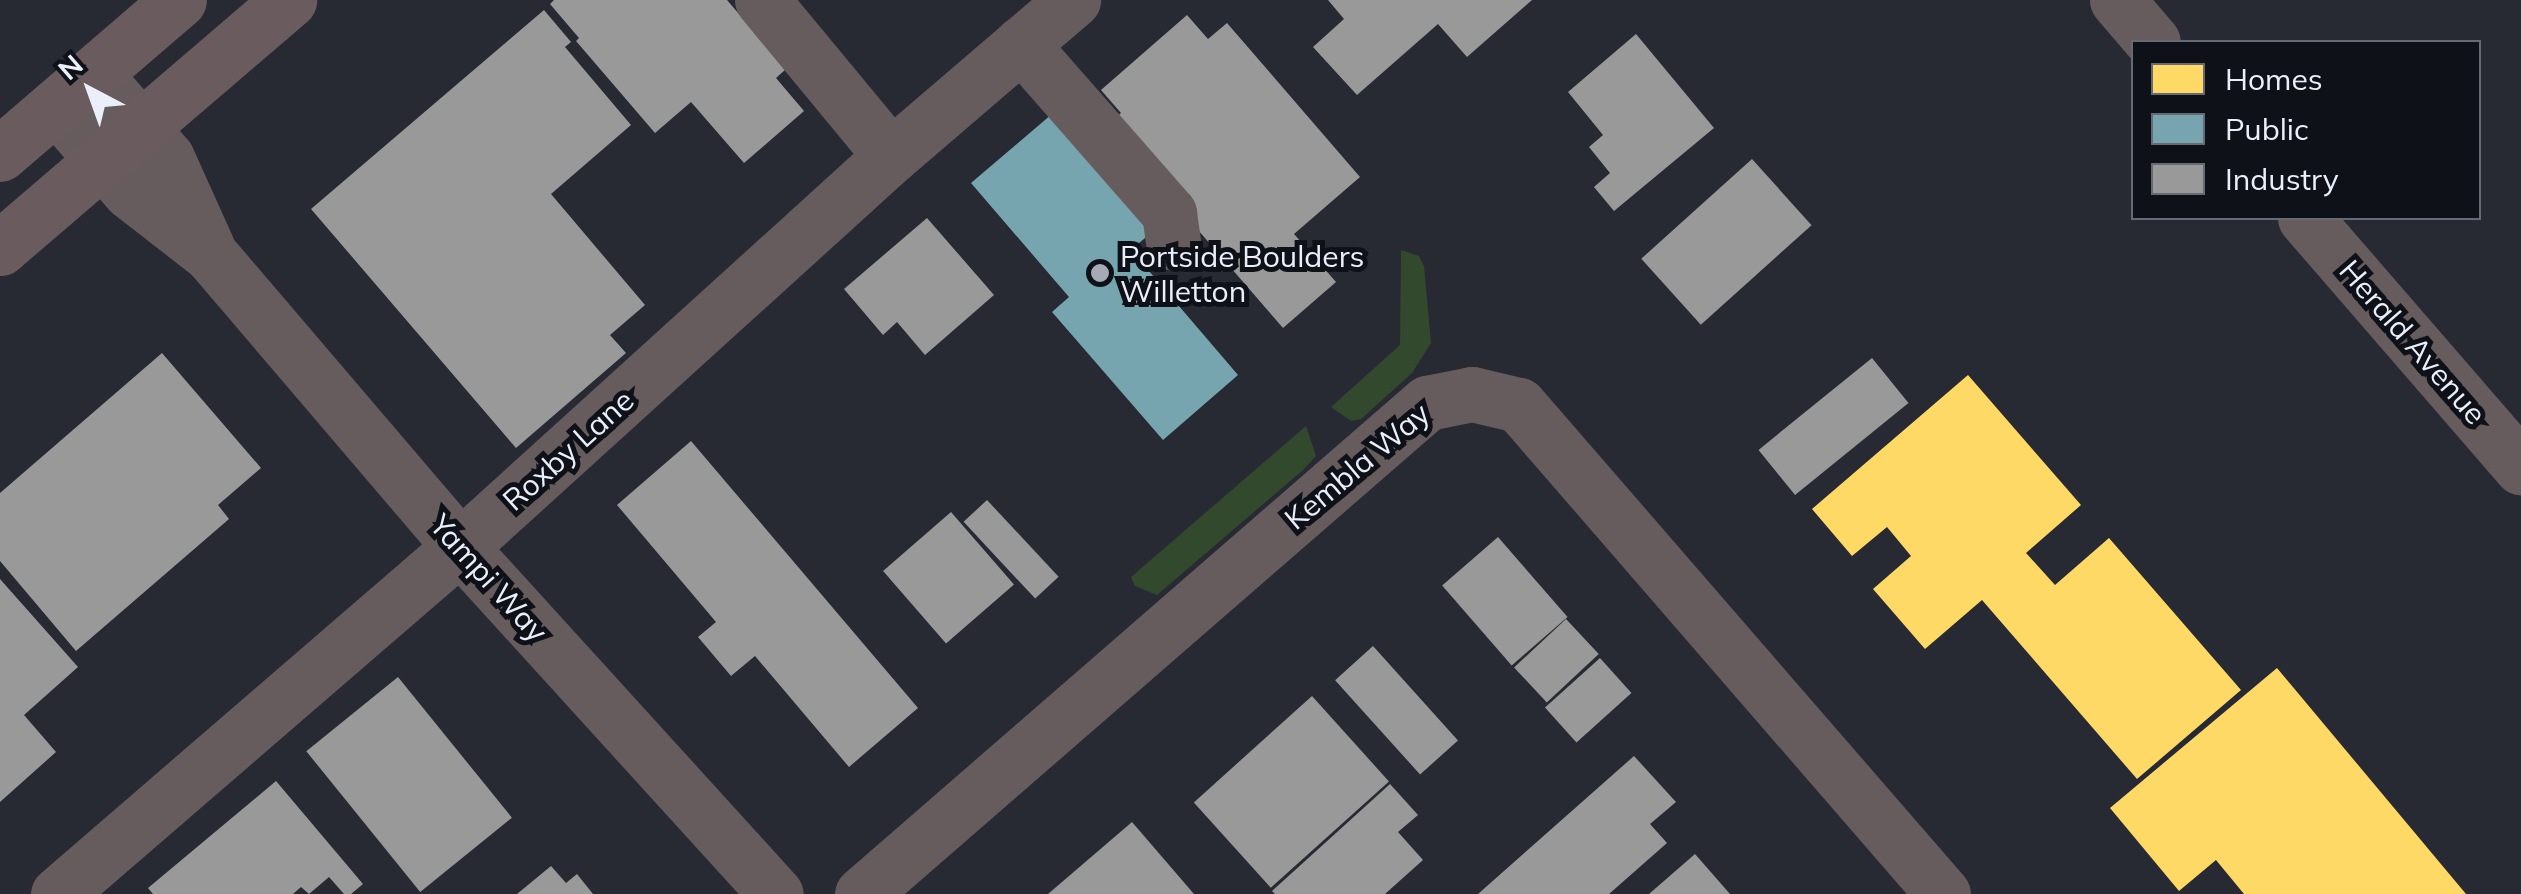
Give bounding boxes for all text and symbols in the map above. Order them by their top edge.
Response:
north arrow [40,40,140,140]
legend [2131,40,2481,220]
text: N [51,47,89,87]
text: Homes [2225,60,2323,98]
text: Public [2225,110,2309,148]
text: Industry [2225,160,2339,198]
place label: Portside Boulders Willetton [1120,238,1364,308]
street label: Herald Avenue [2332,253,2494,431]
marker: Portside Boulders Willetton [1089,262,1111,284]
street label: Roxby Lane [495,382,641,518]
street label: Kembla Way [1277,395,1437,537]
street label: Yampi Way [423,507,555,649]

